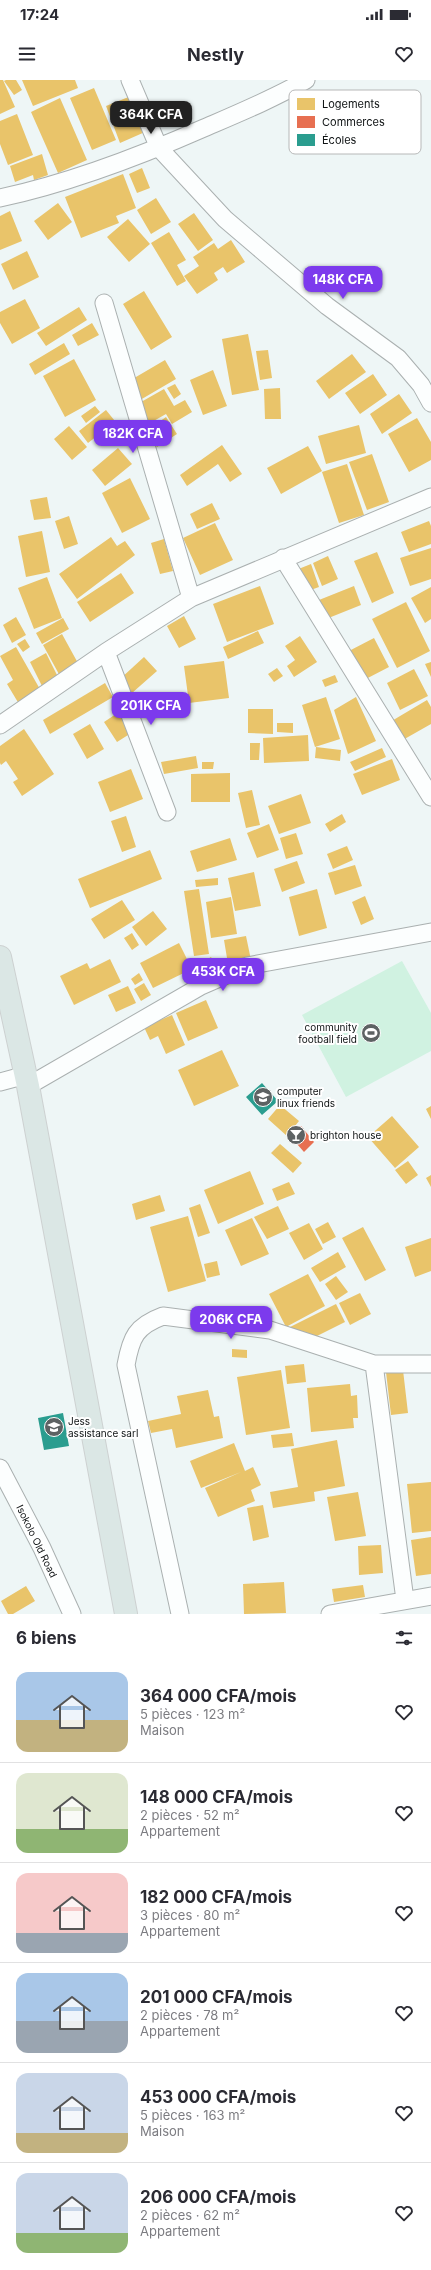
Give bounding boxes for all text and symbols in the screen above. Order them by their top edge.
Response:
text: 17:24 [20,5,59,24]
icon: menu [16,43,38,65]
icon: heart [393,43,415,65]
text: Nestly [187,44,244,65]
legend [289,90,421,154]
text: Logements [322,97,380,111]
pin: 364K CFA [110,101,192,135]
text: 364K CFA [119,106,183,122]
text: Commerces [322,115,385,129]
text: Écoles [322,133,357,147]
pin: 148K CFA [302,266,384,300]
text: 148K CFA [312,271,374,287]
pin: 182K CFA [92,420,174,454]
text: 182K CFA [103,425,163,441]
pin: 201K CFA [110,692,192,726]
text: 201K CFA [121,697,181,713]
pin: 453K CFA [182,958,264,992]
text: 453K CFA [191,963,255,979]
place label: community football field [298,1021,357,1045]
sports icon: community football field [360,1022,382,1044]
place label: computer linux friends [277,1085,335,1109]
school or university icon: computer linux friends [252,1086,274,1108]
bar icon: brighton house [285,1124,307,1146]
place label: brighton house [310,1129,382,1141]
pin: 206K CFA [190,1306,272,1340]
text: 206K CFA [199,1311,263,1327]
place label: Jess assistance sarl [68,1415,138,1439]
school or university icon: Jess assistance sarl [43,1416,65,1438]
street label: Isokolo Old Road [14,1503,60,1579]
icon: filters [393,1627,415,1649]
text: 6 biens [16,1628,77,1648]
text: 364 000 CFA/mois [140,1686,297,1706]
icon: home [48,1688,96,1736]
icon: heart [393,1701,415,1723]
text: 5 pièces · 123 m² [140,1706,245,1722]
text: Maison [140,1722,185,1738]
text: 148 000 CFA/mois [140,1787,293,1807]
icon: home [48,1789,96,1837]
icon: heart [393,1802,415,1824]
text: 2 pièces · 52 m² [140,1807,240,1823]
text: Appartement [140,1823,220,1839]
text: 182 000 CFA/mois [140,1887,292,1907]
icon: home [48,1889,96,1937]
icon: heart [393,1902,415,1924]
text: 3 pièces · 80 m² [140,1907,240,1923]
text: Appartement [140,1923,220,1939]
text: 201 000 CFA/mois [140,1987,293,2007]
icon: home [48,1989,96,2037]
icon: heart [393,2002,415,2024]
text: 2 pièces · 78 m² [140,2007,239,2023]
text: Appartement [140,2023,220,2039]
text: 453 000 CFA/mois [140,2087,296,2107]
icon: home [48,2089,96,2137]
icon: heart [393,2102,415,2124]
text: 5 pièces · 163 m² [140,2107,245,2123]
text: Maison [140,2123,185,2139]
text: 206 000 CFA/mois [140,2187,296,2207]
icon: home [48,2189,96,2237]
icon: heart [393,2202,415,2224]
text: 2 pièces · 62 m² [140,2207,240,2223]
text: Appartement [140,2223,220,2239]

